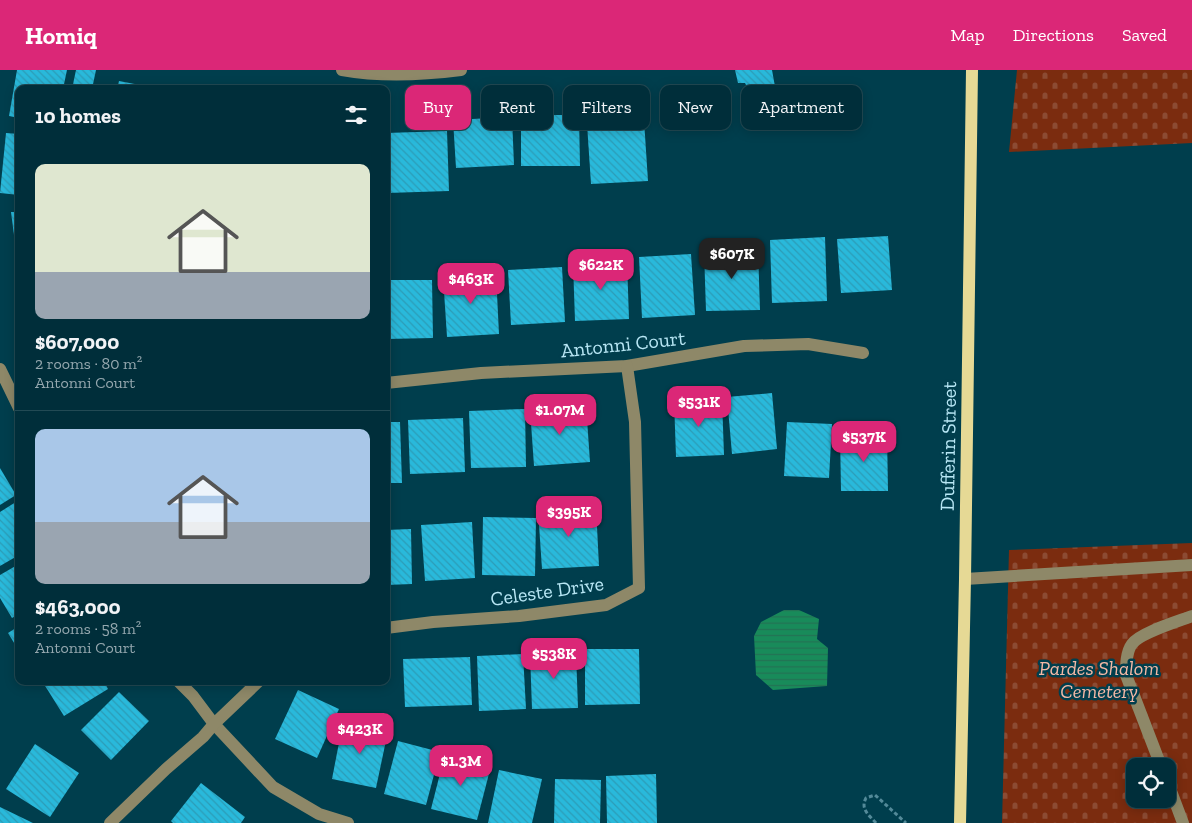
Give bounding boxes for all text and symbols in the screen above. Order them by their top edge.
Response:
text: Homiq [25,21,97,50]
text: Map [950,24,985,46]
text: Directions [1013,24,1094,46]
text: Saved [1122,24,1167,46]
chip: Buy [405,85,471,130]
chip: Rent [481,85,553,130]
chip: Filters [563,85,650,130]
chip: New [660,85,731,130]
chip: Apartment [741,85,862,130]
icon: filters [342,101,370,129]
text: 10 homes [35,103,121,128]
icon: home [158,196,248,286]
pin: $607K [697,238,767,280]
text: $607K [710,244,754,263]
pin: $622K [566,248,636,291]
text: $622K [579,255,623,274]
pin: $463K [436,262,506,305]
text: $463K [449,269,493,288]
street label: Antonni Court [559,325,687,362]
text: $607,000 [35,329,119,354]
text: 2 rooms · 80 m² [35,354,142,373]
text: Antonni Court [35,373,135,392]
street label: Dufferin Street [935,380,961,511]
pin: $531K [664,386,734,428]
text: $531K [678,392,720,411]
pin: $1.07M [519,394,601,436]
text: $1.07M [535,400,585,419]
pin: $537K [829,420,899,463]
text: $537K [842,427,886,446]
icon: home [158,462,248,552]
pin: $395K [534,496,604,538]
text: $395K [547,502,591,521]
street label: Celeste Drive [489,571,605,611]
text: $463,000 [35,594,121,619]
text: 2 rooms · 58 m² [35,619,141,638]
text: Antonni Court [35,638,135,657]
pin: $538K [519,638,589,680]
text: $538K [532,644,576,663]
park label: Pardes Shalom Cemetery [1039,656,1159,703]
pin: $423K [325,712,395,755]
text: $423K [338,719,382,738]
pin: $1.3M [426,744,496,787]
text: $1.3M [441,751,481,770]
map controls [1126,758,1176,808]
button: locate [1126,758,1176,808]

